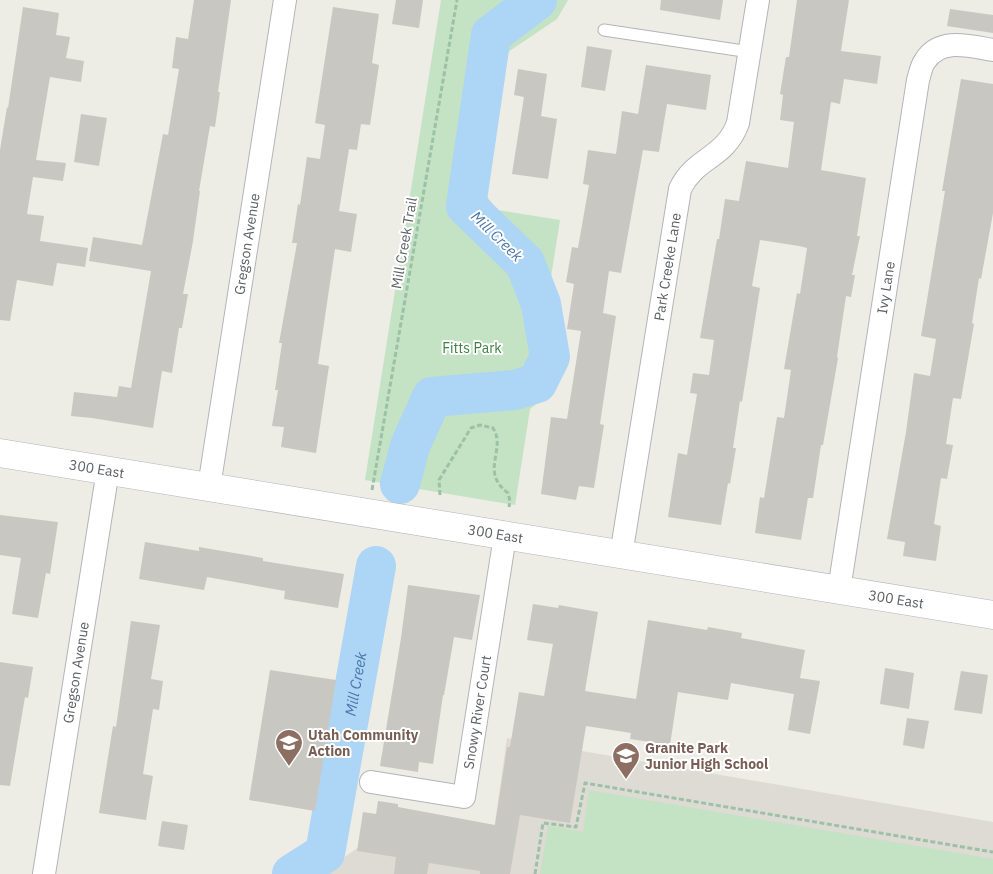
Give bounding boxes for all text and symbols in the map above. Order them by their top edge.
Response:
street label: Gregson Avenue [230,192,264,296]
street label: Mill Creek Trail [387,196,421,290]
water label: Mill Creek [467,207,527,265]
street label: Park Creeke Lane [650,211,685,322]
street label: Ivy Lane [873,260,899,315]
park label: Fitts Park [442,339,502,357]
street label: 300 East [68,455,126,482]
street label: 300 East [466,520,525,547]
street label: 300 East [867,586,925,613]
street label: Gregson Avenue [59,620,93,725]
water label: Mill Creek [340,650,370,717]
street label: Snowy River Court [460,654,495,770]
place label: Utah Community Action [308,726,419,760]
school or university icon: Utah Community Action [274,728,304,767]
place label: Granite Park Junior High School [645,739,768,773]
school or university icon: Granite Park Junior High School [611,741,641,780]

